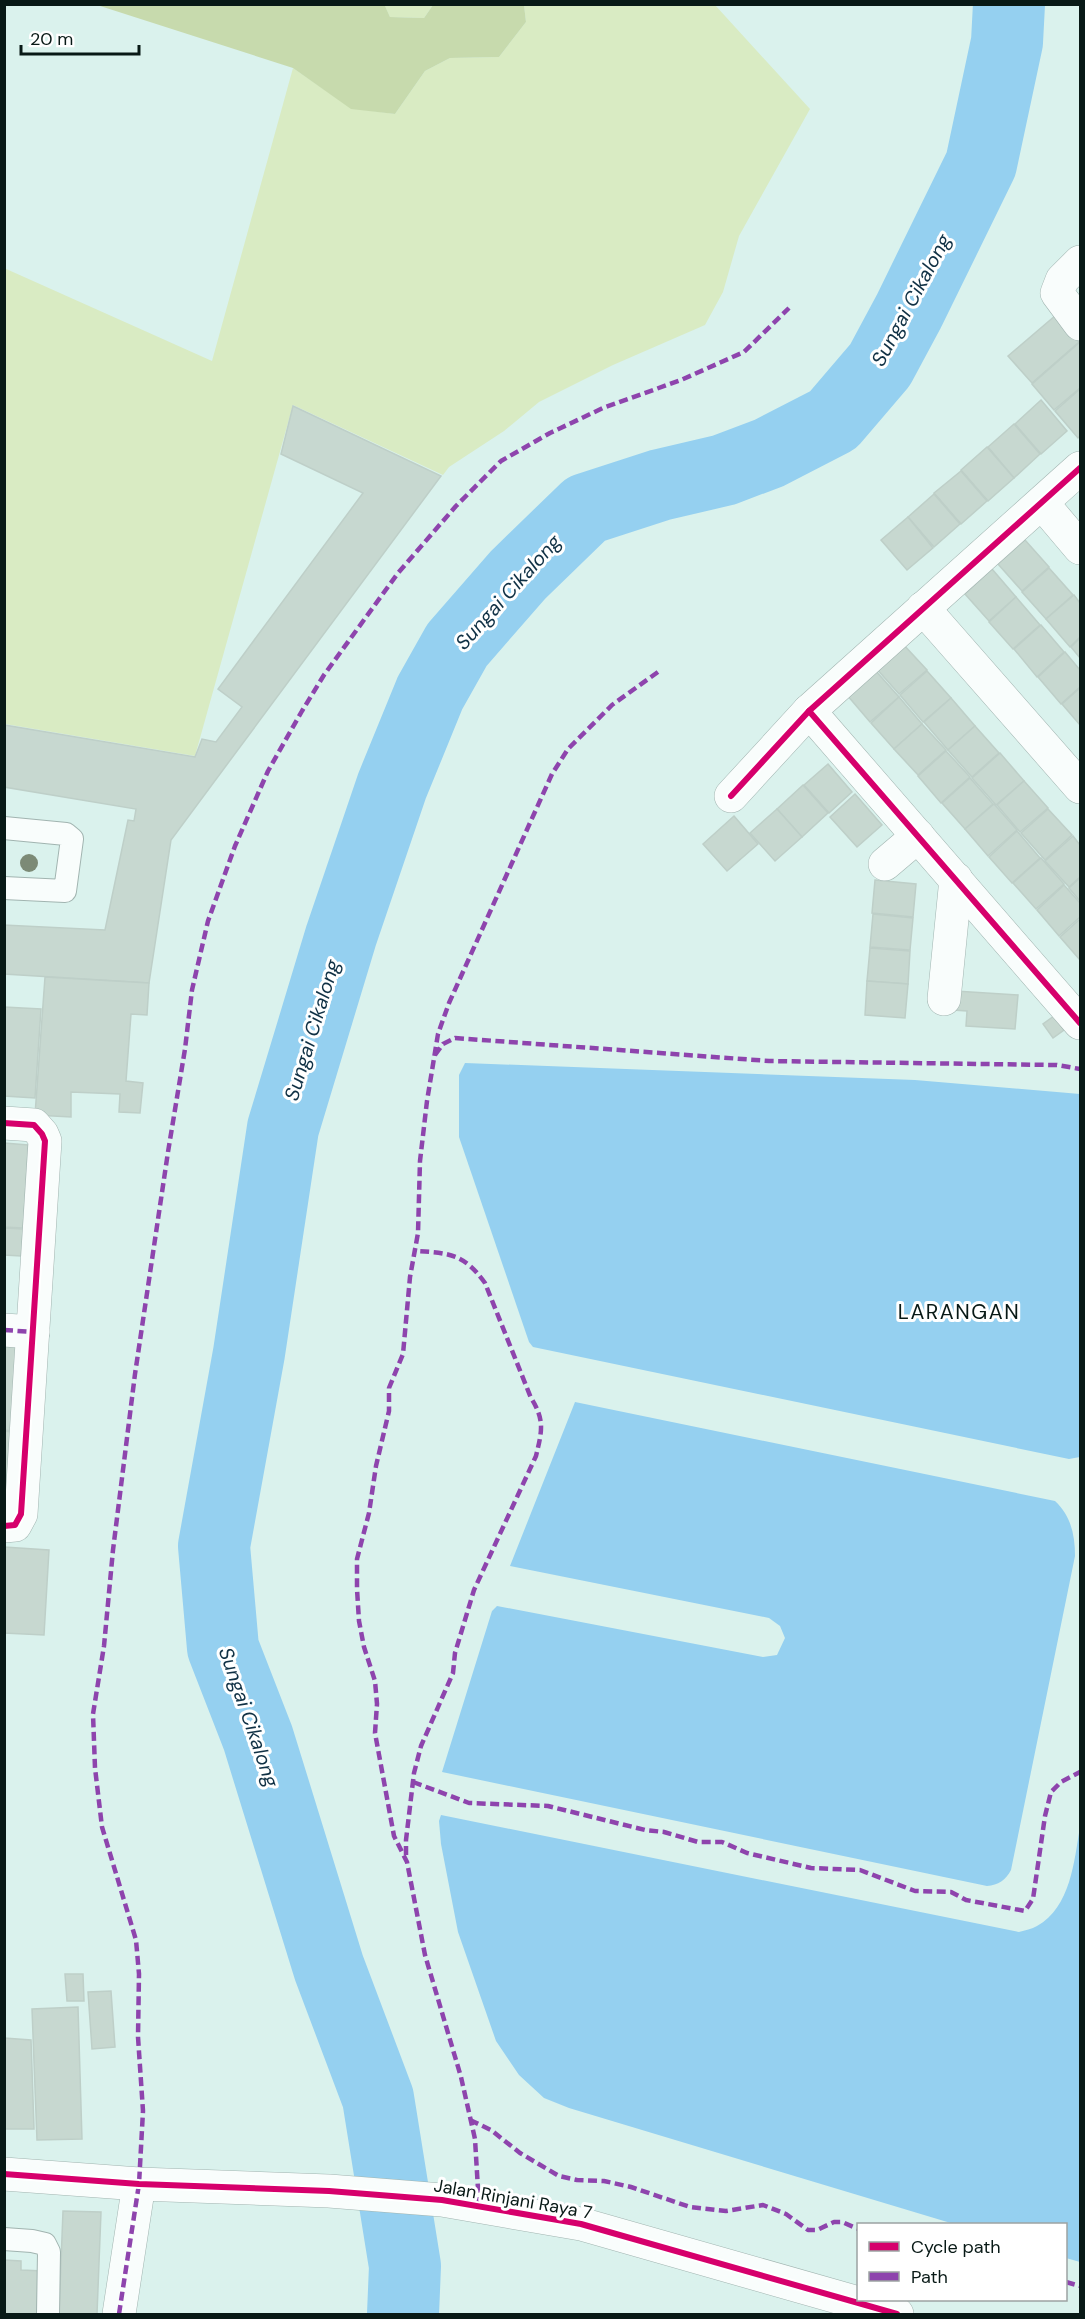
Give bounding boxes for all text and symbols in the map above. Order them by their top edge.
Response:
scale bar [21,18,140,56]
text: 20 m [30,27,73,51]
water label: Sungai Cikalong [865,229,957,371]
water label: Sungai Cikalong [449,528,567,655]
water label: Sungai Cikalong [278,955,346,1104]
district label: LARANGAN [898,1298,1020,1326]
water label: Sungai Cikalong [213,1644,285,1791]
street label: Jalan Rinjani Raya 7 [432,2173,594,2225]
legend [857,2223,1067,2301]
text: Cycle path [911,2235,1001,2259]
text: Path [911,2265,948,2289]

